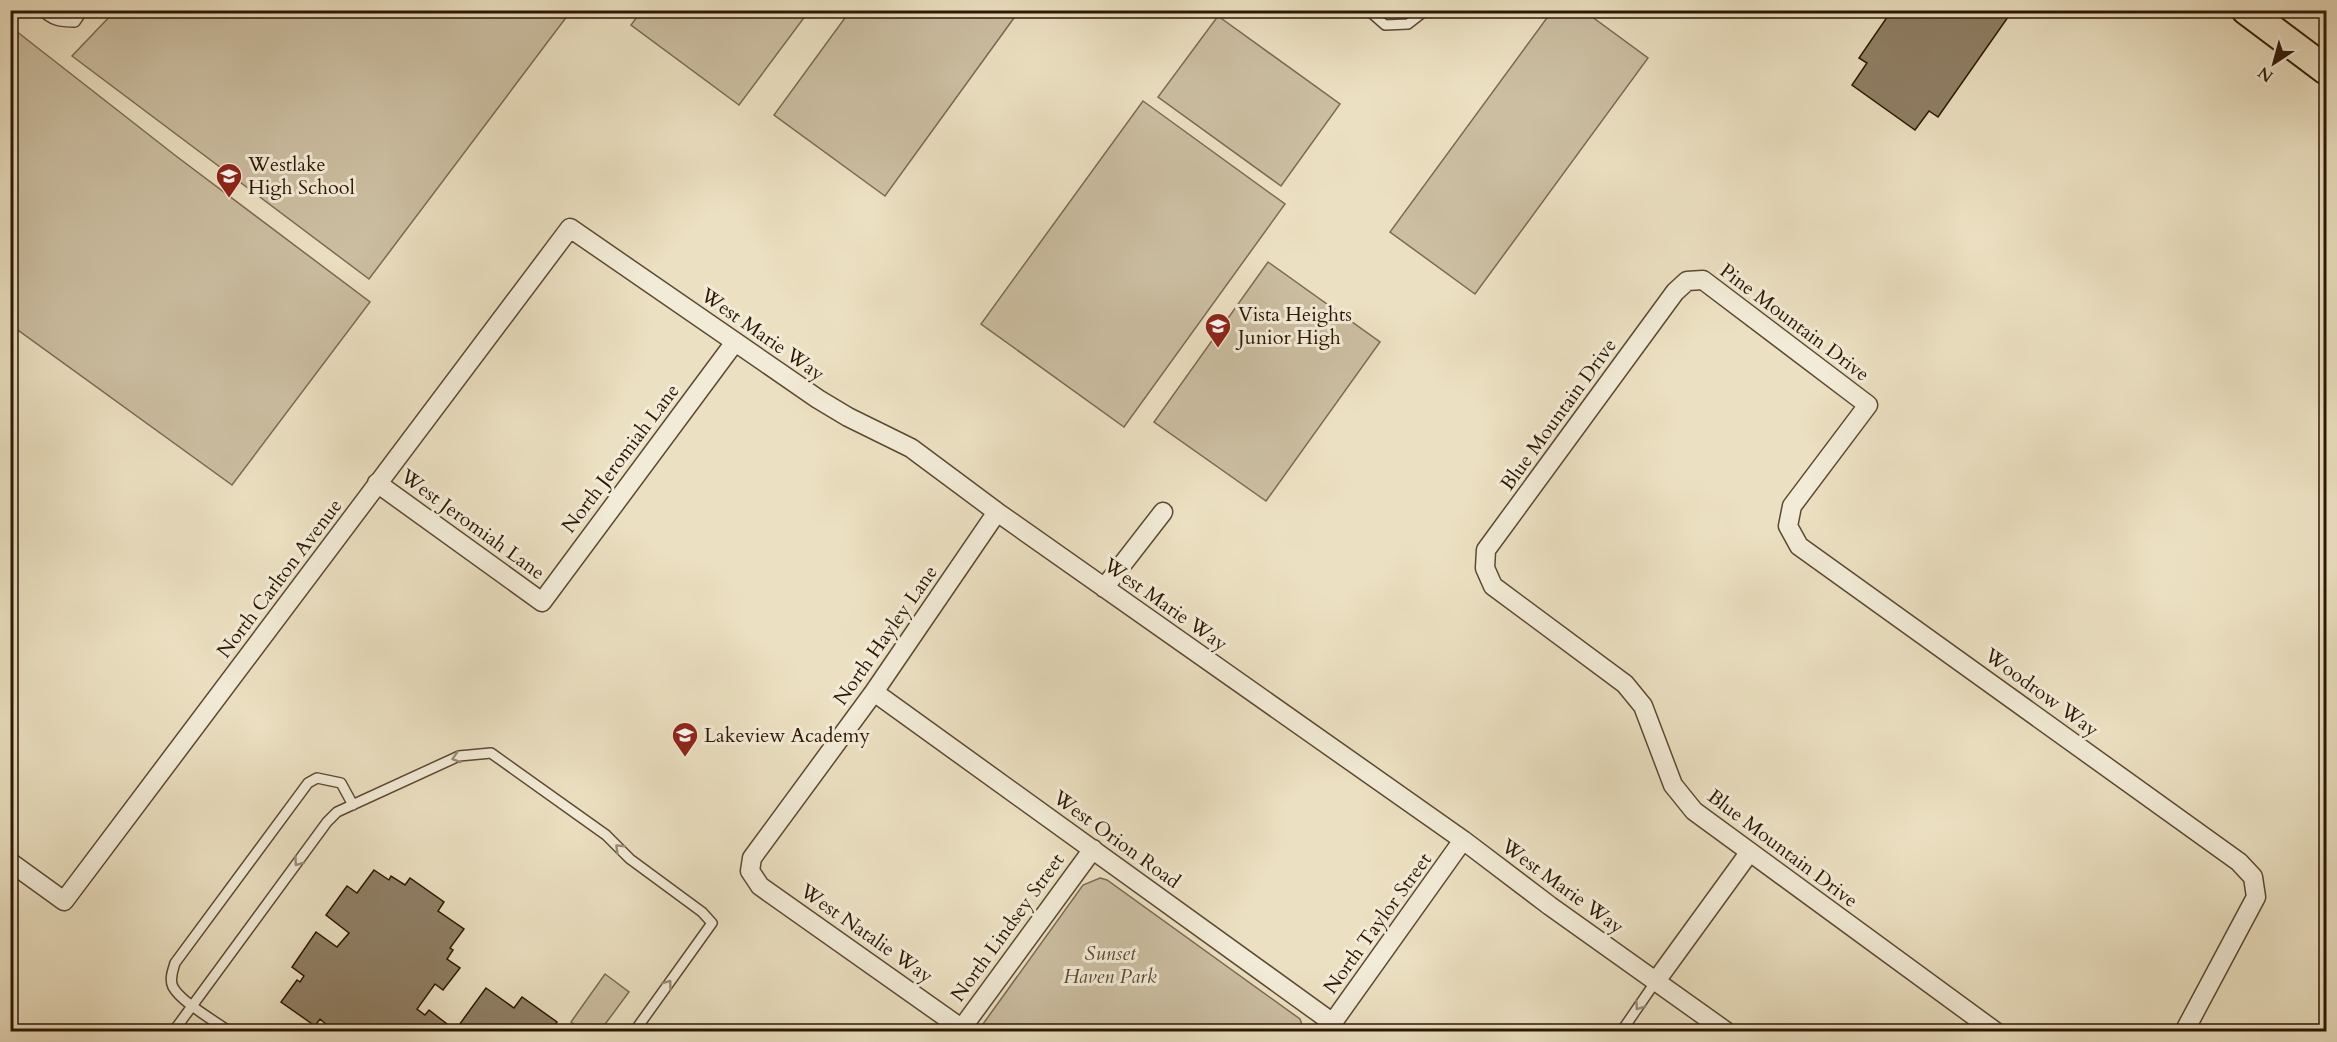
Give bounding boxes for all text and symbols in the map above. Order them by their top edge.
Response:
north arrow [2244,33,2304,93]
text: N [2254,61,2278,87]
place label: Westlake High School [247,151,355,201]
school or university icon: Westlake High School [214,161,244,199]
street label: Pine Mountain Drive [1714,257,1875,388]
street label: West Marie Way [694,281,830,388]
place label: Vista Heights Junior High [1235,301,1352,351]
school or university icon: Vista Heights Junior High [1203,311,1233,349]
street label: Blue Mountain Drive [1494,333,1623,496]
street label: North Jeromiah Lane [555,378,685,539]
street label: West Jeromiah Lane [394,462,550,586]
street label: North Carlton Avenue [211,493,348,663]
street label: West Marie Way [1097,551,1233,658]
street label: North Hayley Lane [827,560,944,711]
street label: Woodrow Way [1978,641,2105,743]
school or university icon: Lakeview Academy [670,720,700,758]
place label: Lakeview Academy [704,722,870,749]
one-way arrow [452,751,462,763]
street label: West Orion Road [1047,783,1186,895]
street label: Blue Mountain Drive [1702,783,1863,914]
street label: West Marie Way [1495,832,1630,940]
one-way arrow [616,845,627,856]
street label: North Lindsey Street [944,847,1071,1007]
street label: North Taylor Street [1317,847,1438,999]
one-way arrow [294,855,305,866]
street label: West Natalie Way [794,877,939,990]
park label: Sunset Haven Park [1063,940,1157,990]
one-way arrow [661,980,672,991]
one-way arrow [1635,1000,1646,1011]

